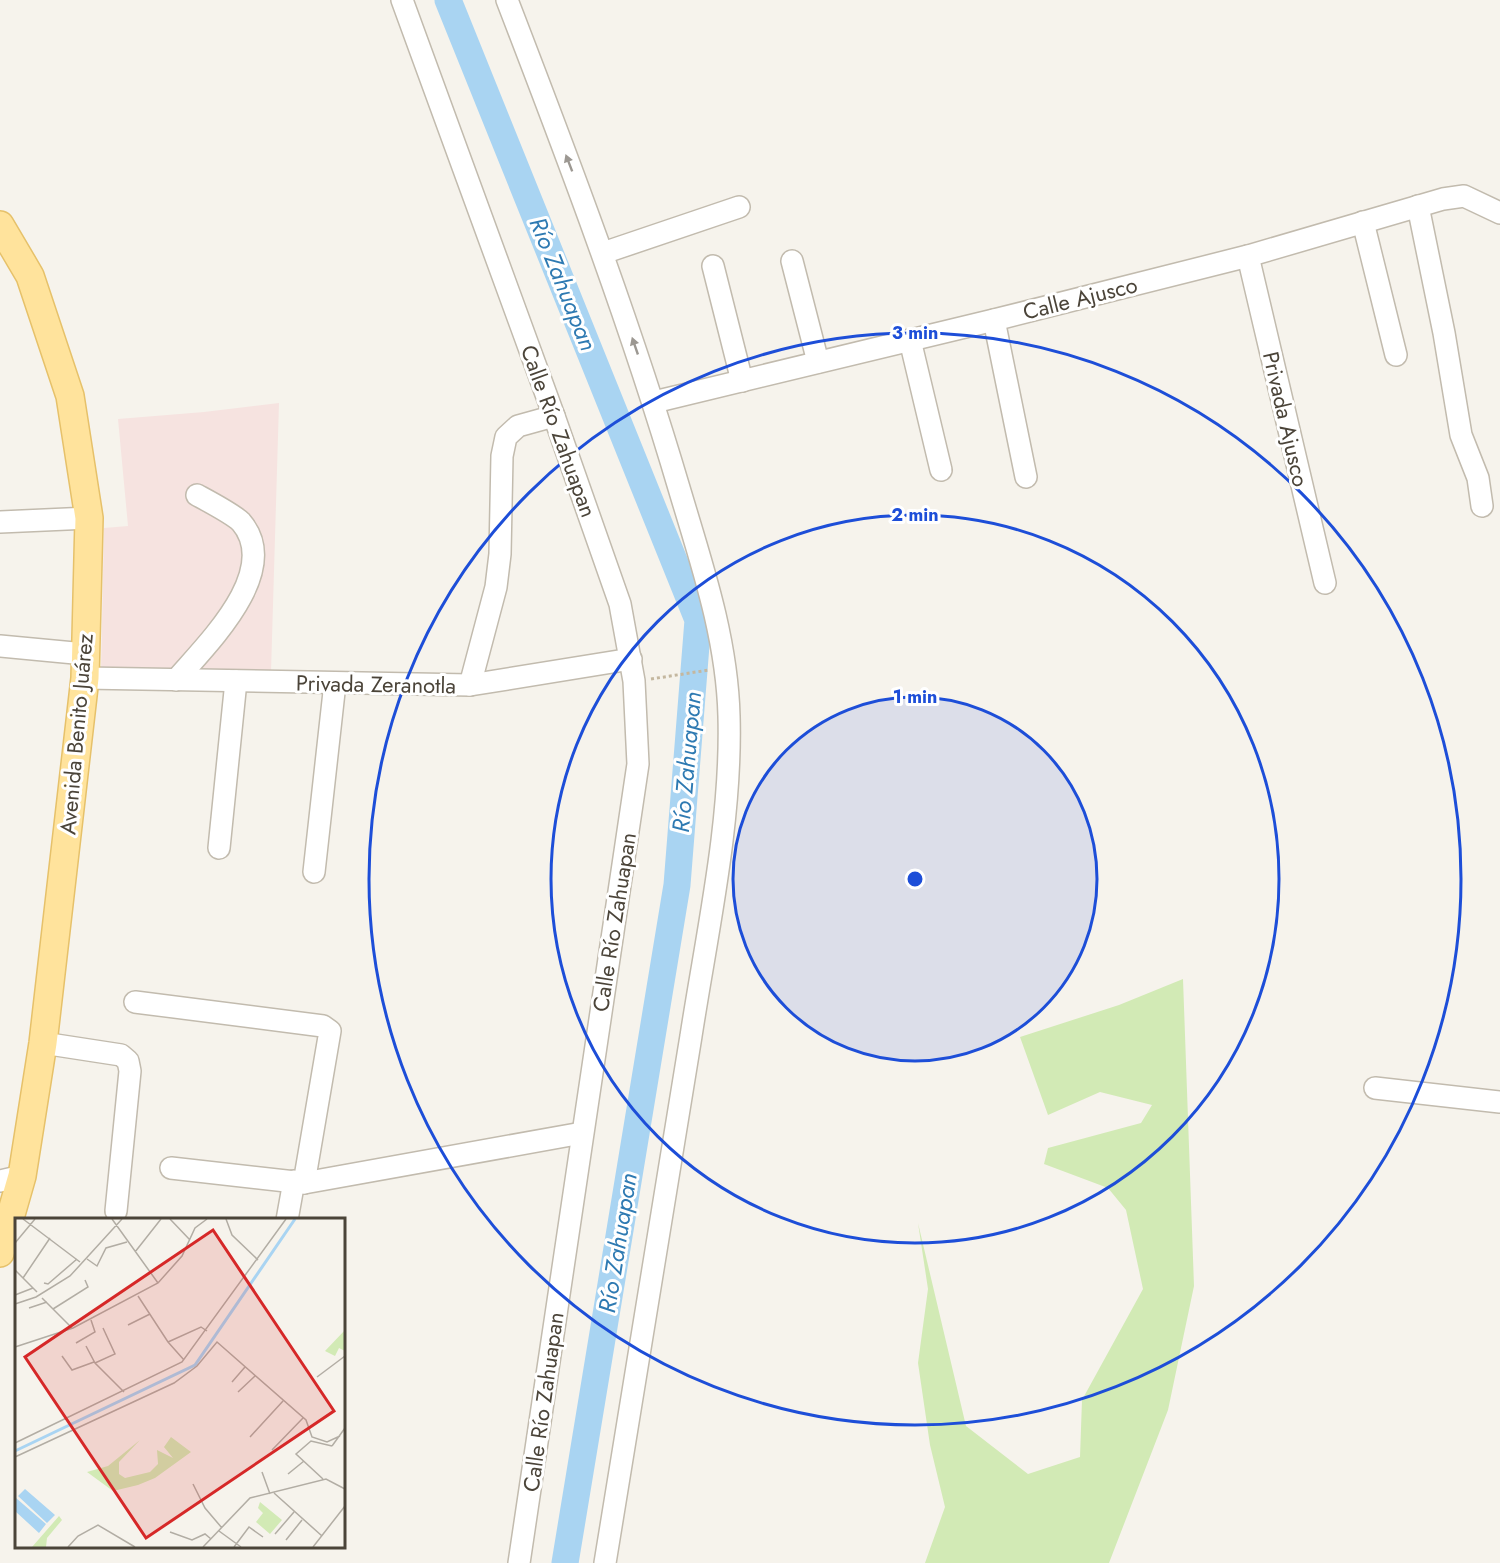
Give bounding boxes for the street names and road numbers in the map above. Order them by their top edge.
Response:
street label: Calle Ajusco [1020,268,1140,328]
street label: Calle Río Zahuapan [513,340,605,522]
street label: Privada Ajusco [1255,348,1317,490]
street label: Avenida Benito Juárez [51,632,101,836]
street label: Privada Zeranotla [296,667,456,701]
street label: Calle Río Zahuapan [584,830,644,1014]
street label: Calle Río Zahuapan [515,1310,571,1494]

